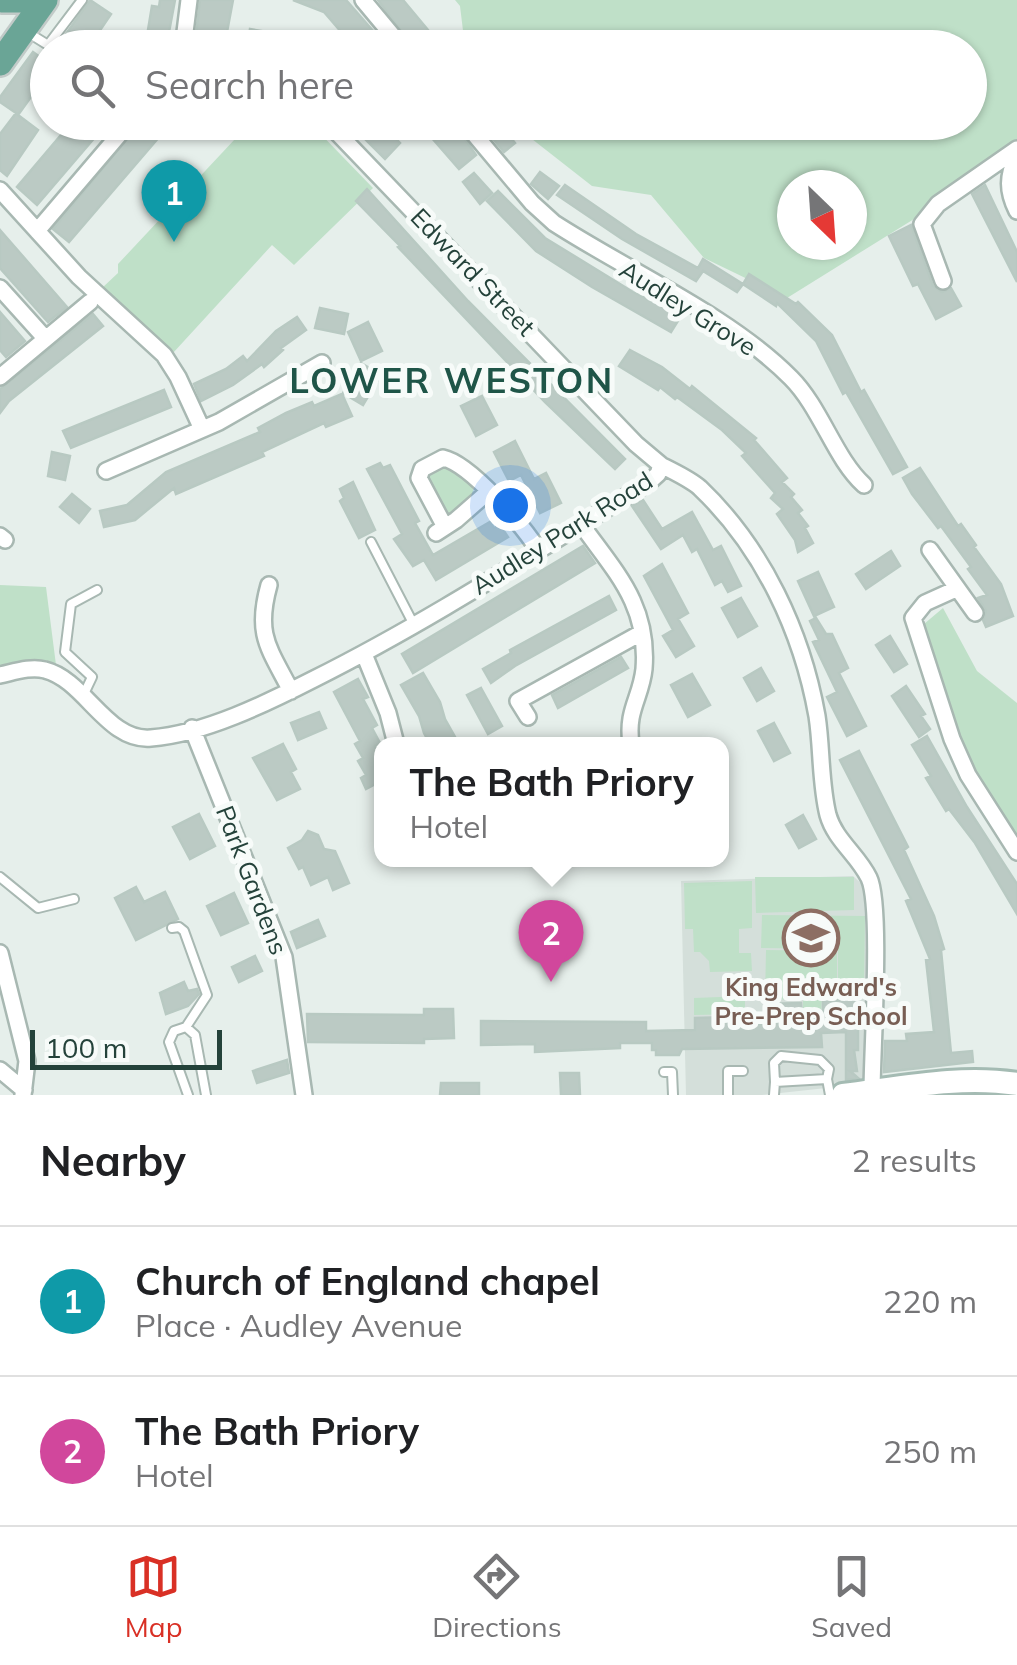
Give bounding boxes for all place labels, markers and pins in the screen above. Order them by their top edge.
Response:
pin: 1 [142,160,206,242]
pin: 2 [518,900,584,982]
school or university icon: King Edward's Pre-Prep School [781,908,841,968]
place label: King Edward's Pre-Prep School [714,971,908,1031]

